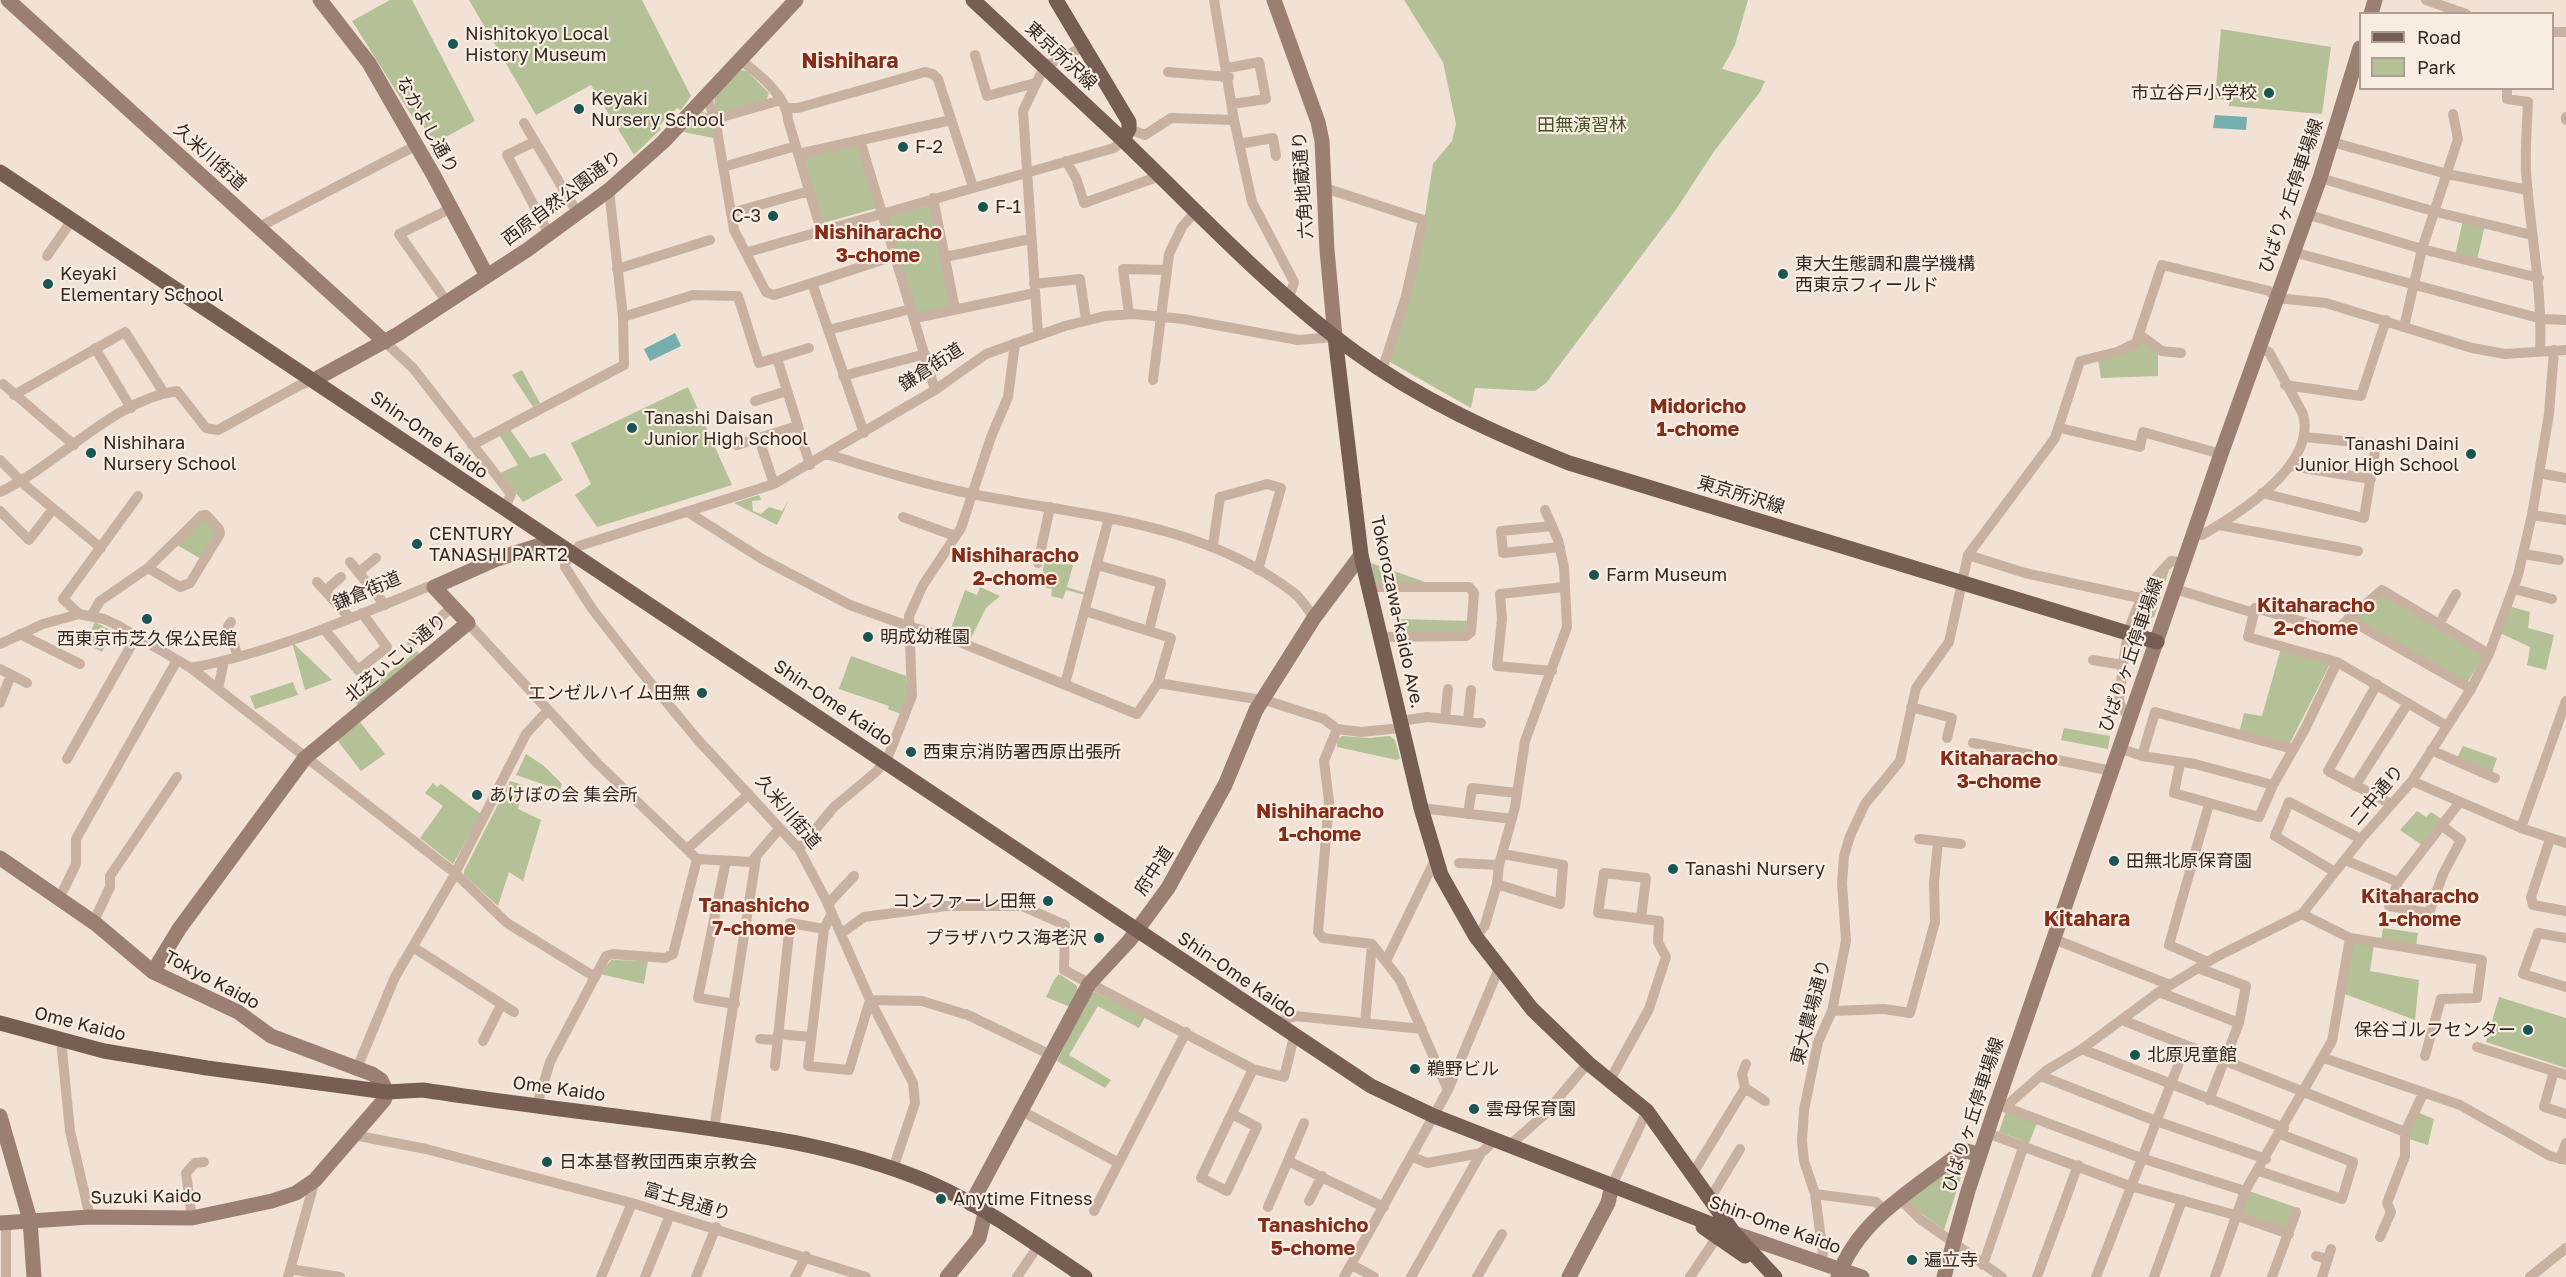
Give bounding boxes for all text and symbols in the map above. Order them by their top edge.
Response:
legend [2359,12,2554,90]
street label: 東京所沢線 [1021,17,1101,95]
place label: Nishitokyo Local History Museum [465,23,609,66]
text: Road [2417,26,2461,48]
marker: Nishitokyo Local History Museum [446,37,460,51]
district label: Nishihara [802,48,898,74]
text: Park [2417,56,2456,78]
street label: なかよし通り [391,73,463,177]
place label: 市立谷戸小学校 [2131,82,2257,104]
marker: 市立谷戸小学校 [2262,86,2276,100]
place label: Keyaki Nursery School [591,88,724,130]
marker: Keyaki Nursery School [572,102,586,116]
park label: 田無演習林 [1537,114,1627,136]
street label: ひばりヶ丘停車場線 [2254,116,2328,276]
street label: 久米川街道 [169,119,251,195]
street label: 六角地蔵通り [1288,130,1318,240]
place label: F-2 [915,136,943,158]
marker: F-2 [896,140,910,154]
street label: 西原自然公園通り [498,146,626,250]
place label: F-1 [995,196,1021,218]
marker: F-1 [976,200,990,214]
place label: C-3 [731,205,761,227]
marker: C-3 [766,209,780,223]
district label: Nishiharacho 3-chome [814,221,942,268]
place label: 東大生態調和農学機構 西東京フィールド [1795,253,1975,296]
place label: Keyaki Elementary School [60,263,224,306]
marker: 東大生態調和農学機構 西東京フィールド [1776,267,1790,281]
marker: Keyaki Elementary School [41,277,55,291]
street label: 鎌倉街道 [895,338,967,396]
street label: Shin-Ome Kaido [366,386,492,484]
district label: Midoricho 1-chome [1650,395,1746,442]
place label: Tanashi Daisan Junior High School [644,407,808,450]
marker: Tanashi Daisan Junior High School [625,421,639,435]
place label: Nishihara Nursery School [103,432,236,474]
place label: Tanashi Daini Junior High School [2295,433,2459,476]
marker: Nishihara Nursery School [84,446,98,460]
marker: Tanashi Daini Junior High School [2464,447,2478,461]
street label: 東京所沢線 [1695,472,1787,518]
street label: Tokorozawa-kaido Ave. [1366,514,1428,710]
place label: CENTURY TANASHI PART2 [429,523,568,566]
marker: CENTURY TANASHI PART2 [410,537,424,551]
district label: Nishiharacho 2-chome [951,544,1079,591]
place label: Farm Museum [1606,564,1727,586]
street label: 鎌倉街道 [330,567,404,615]
marker: Farm Museum [1587,568,1601,582]
street label: ひばりヶ丘停車場線 [2094,575,2168,735]
district label: Kitaharacho 2-chome [2257,594,2375,641]
street label: 北芝いこい通り [341,609,451,707]
marker: 西東京市芝久保公民館 [140,612,154,626]
place label: 明成幼稚園 [880,626,970,648]
place label: 西東京市芝久保公民館 [57,628,237,650]
marker: 明成幼稚園 [861,630,875,644]
street label: Shin-Ome Kaido [770,655,896,751]
place label: エンゼルハイム田無 [528,682,690,704]
marker: エンゼルハイム田無 [695,686,709,700]
place label: 西東京消防署西原出張所 [923,741,1121,763]
marker: 西東京消防署西原出張所 [904,745,918,759]
district label: Kitaharacho 3-chome [1940,747,2058,794]
street label: 二中通り [2346,760,2408,830]
street label: 久米川街道 [751,771,825,853]
place label: あけぼの会 集会所 [489,784,637,806]
marker: あけぼの会 集会所 [470,788,484,802]
district label: Nishiharacho 1-chome [1256,800,1384,847]
street label: 府中道 [1130,842,1178,900]
place label: 田無北原保育園 [2126,850,2252,872]
marker: 田無北原保育園 [2107,854,2121,868]
place label: Tanashi Nursery [1685,858,1825,880]
marker: Tanashi Nursery [1666,862,1680,876]
district label: Kitaharacho 1-chome [2361,885,2479,932]
place label: コンファーレ田無 [892,890,1036,912]
district label: Tanashicho 7-chome [698,894,810,941]
marker: コンファーレ田無 [1041,894,1055,908]
district label: Kitahara [2044,906,2130,932]
place label: プラザハウス海老沢 [925,927,1087,949]
street label: Shin-Ome Kaido [1174,927,1300,1023]
marker: プラザハウス海老沢 [1092,931,1106,945]
street label: Tokyo Kaido [161,946,263,1014]
street label: 東大農場通り [1787,957,1835,1067]
street label: Ome Kaido [32,1002,128,1046]
place label: 保谷ゴルフセンター [2354,1019,2516,1041]
marker: 保谷ゴルフセンター [2521,1023,2535,1037]
street label: ひばりヶ丘停車場線 [1938,1035,2008,1195]
place label: 北原児童館 [2147,1044,2237,1066]
marker: 北原児童館 [2128,1048,2142,1062]
place label: 鵜野ビル [1427,1058,1499,1080]
marker: 鵜野ビル [1408,1062,1422,1076]
street label: Ome Kaido [511,1072,607,1106]
place label: 雲母保育園 [1486,1098,1576,1120]
marker: 雲母保育園 [1467,1102,1481,1116]
place label: 日本基督教団西東京教会 [559,1151,757,1173]
marker: 日本基督教団西東京教会 [540,1155,554,1169]
street label: 富士見通り [641,1179,733,1225]
street label: Suzuki Kaido [90,1185,202,1209]
place label: Anytime Fitness [953,1188,1093,1210]
street label: Shin-Ome Kaido [1706,1191,1844,1259]
marker: Anytime Fitness [934,1192,948,1206]
district label: Tanashicho 5-chome [1257,1214,1369,1261]
place label: 遍立寺 [1924,1249,1978,1271]
marker: 遍立寺 [1905,1253,1919,1267]

